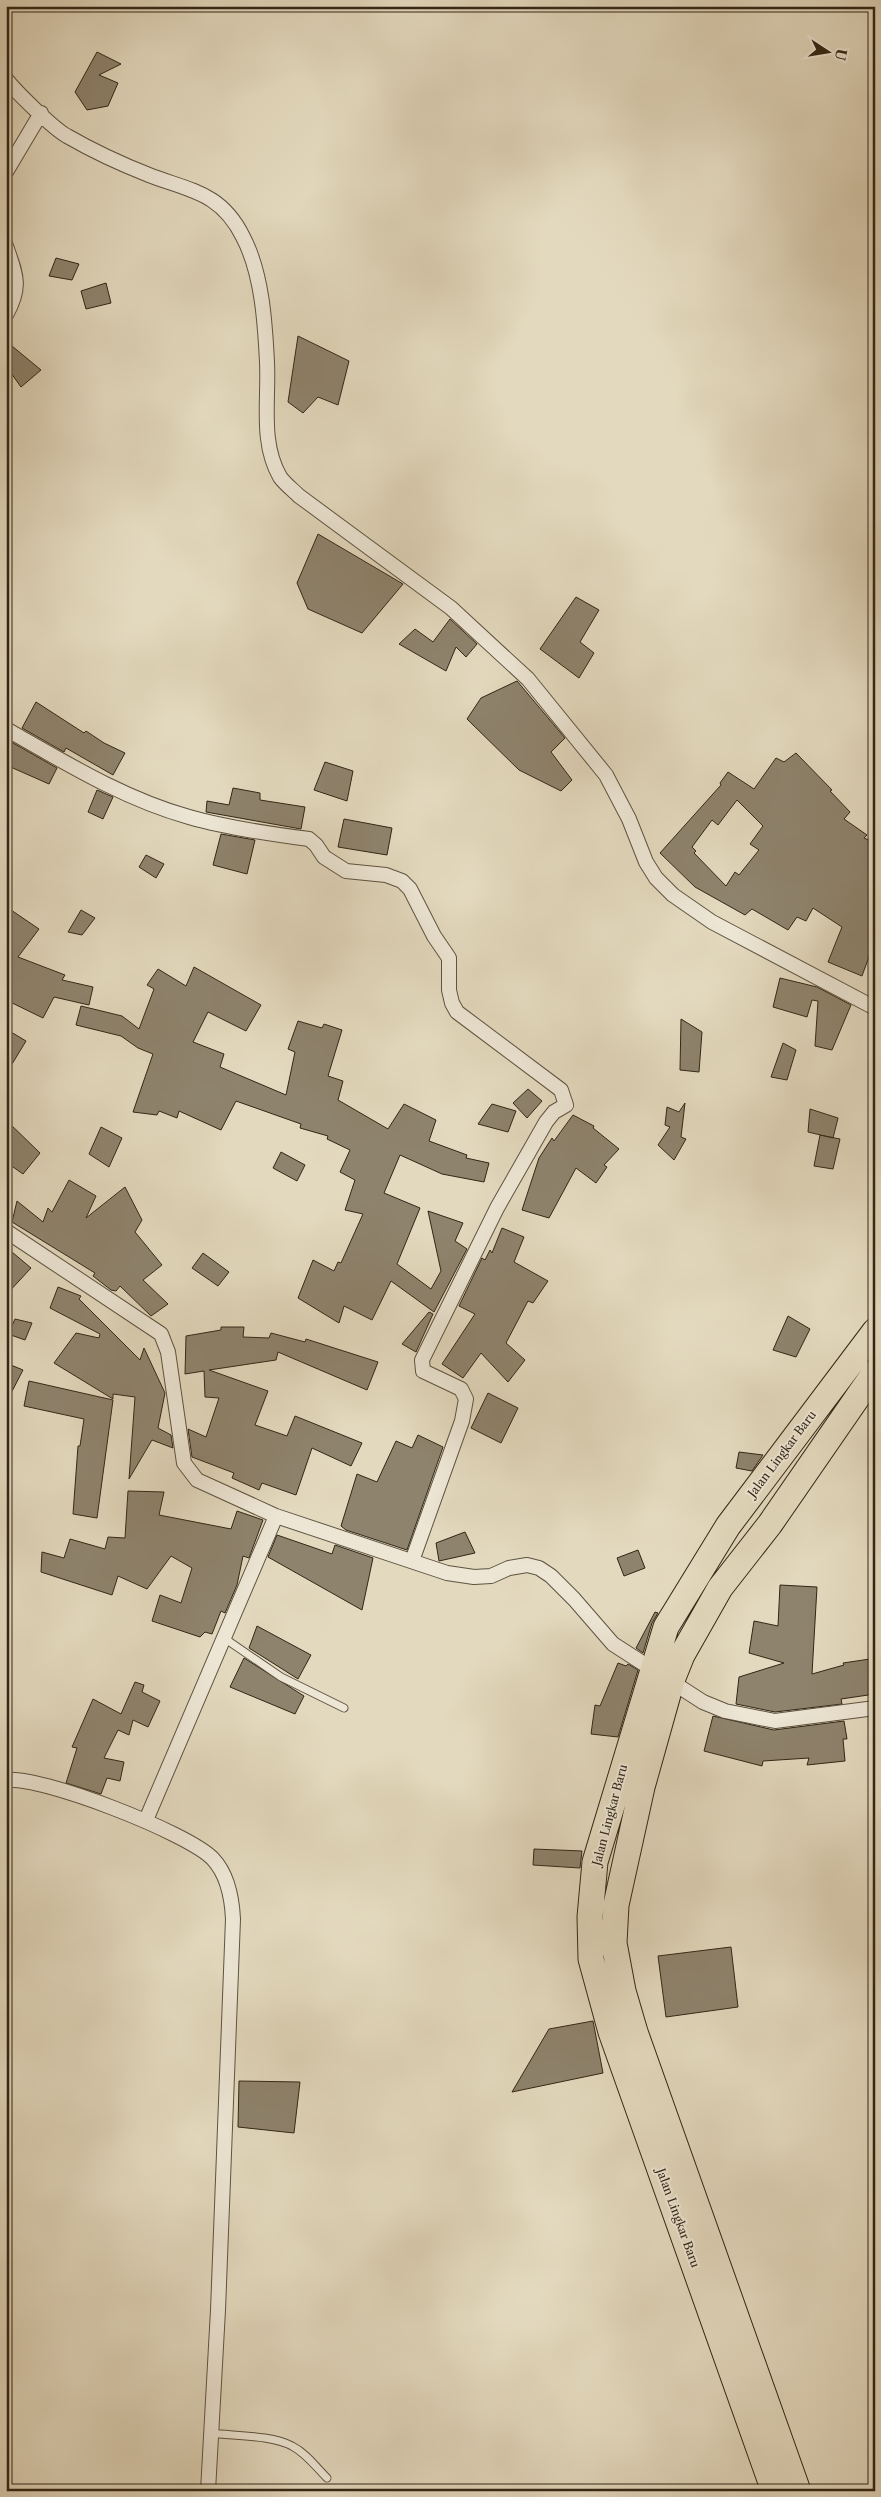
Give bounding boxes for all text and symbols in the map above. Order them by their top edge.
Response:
north arrow [804,28,854,78]
text: U [831,47,851,63]
street label: Jalan Lingkar Baru [743,1407,819,1502]
street label: Jalan Lingkar Baru [588,1762,630,1869]
street label: Jalan Lingkar Baru [653,2164,704,2270]

